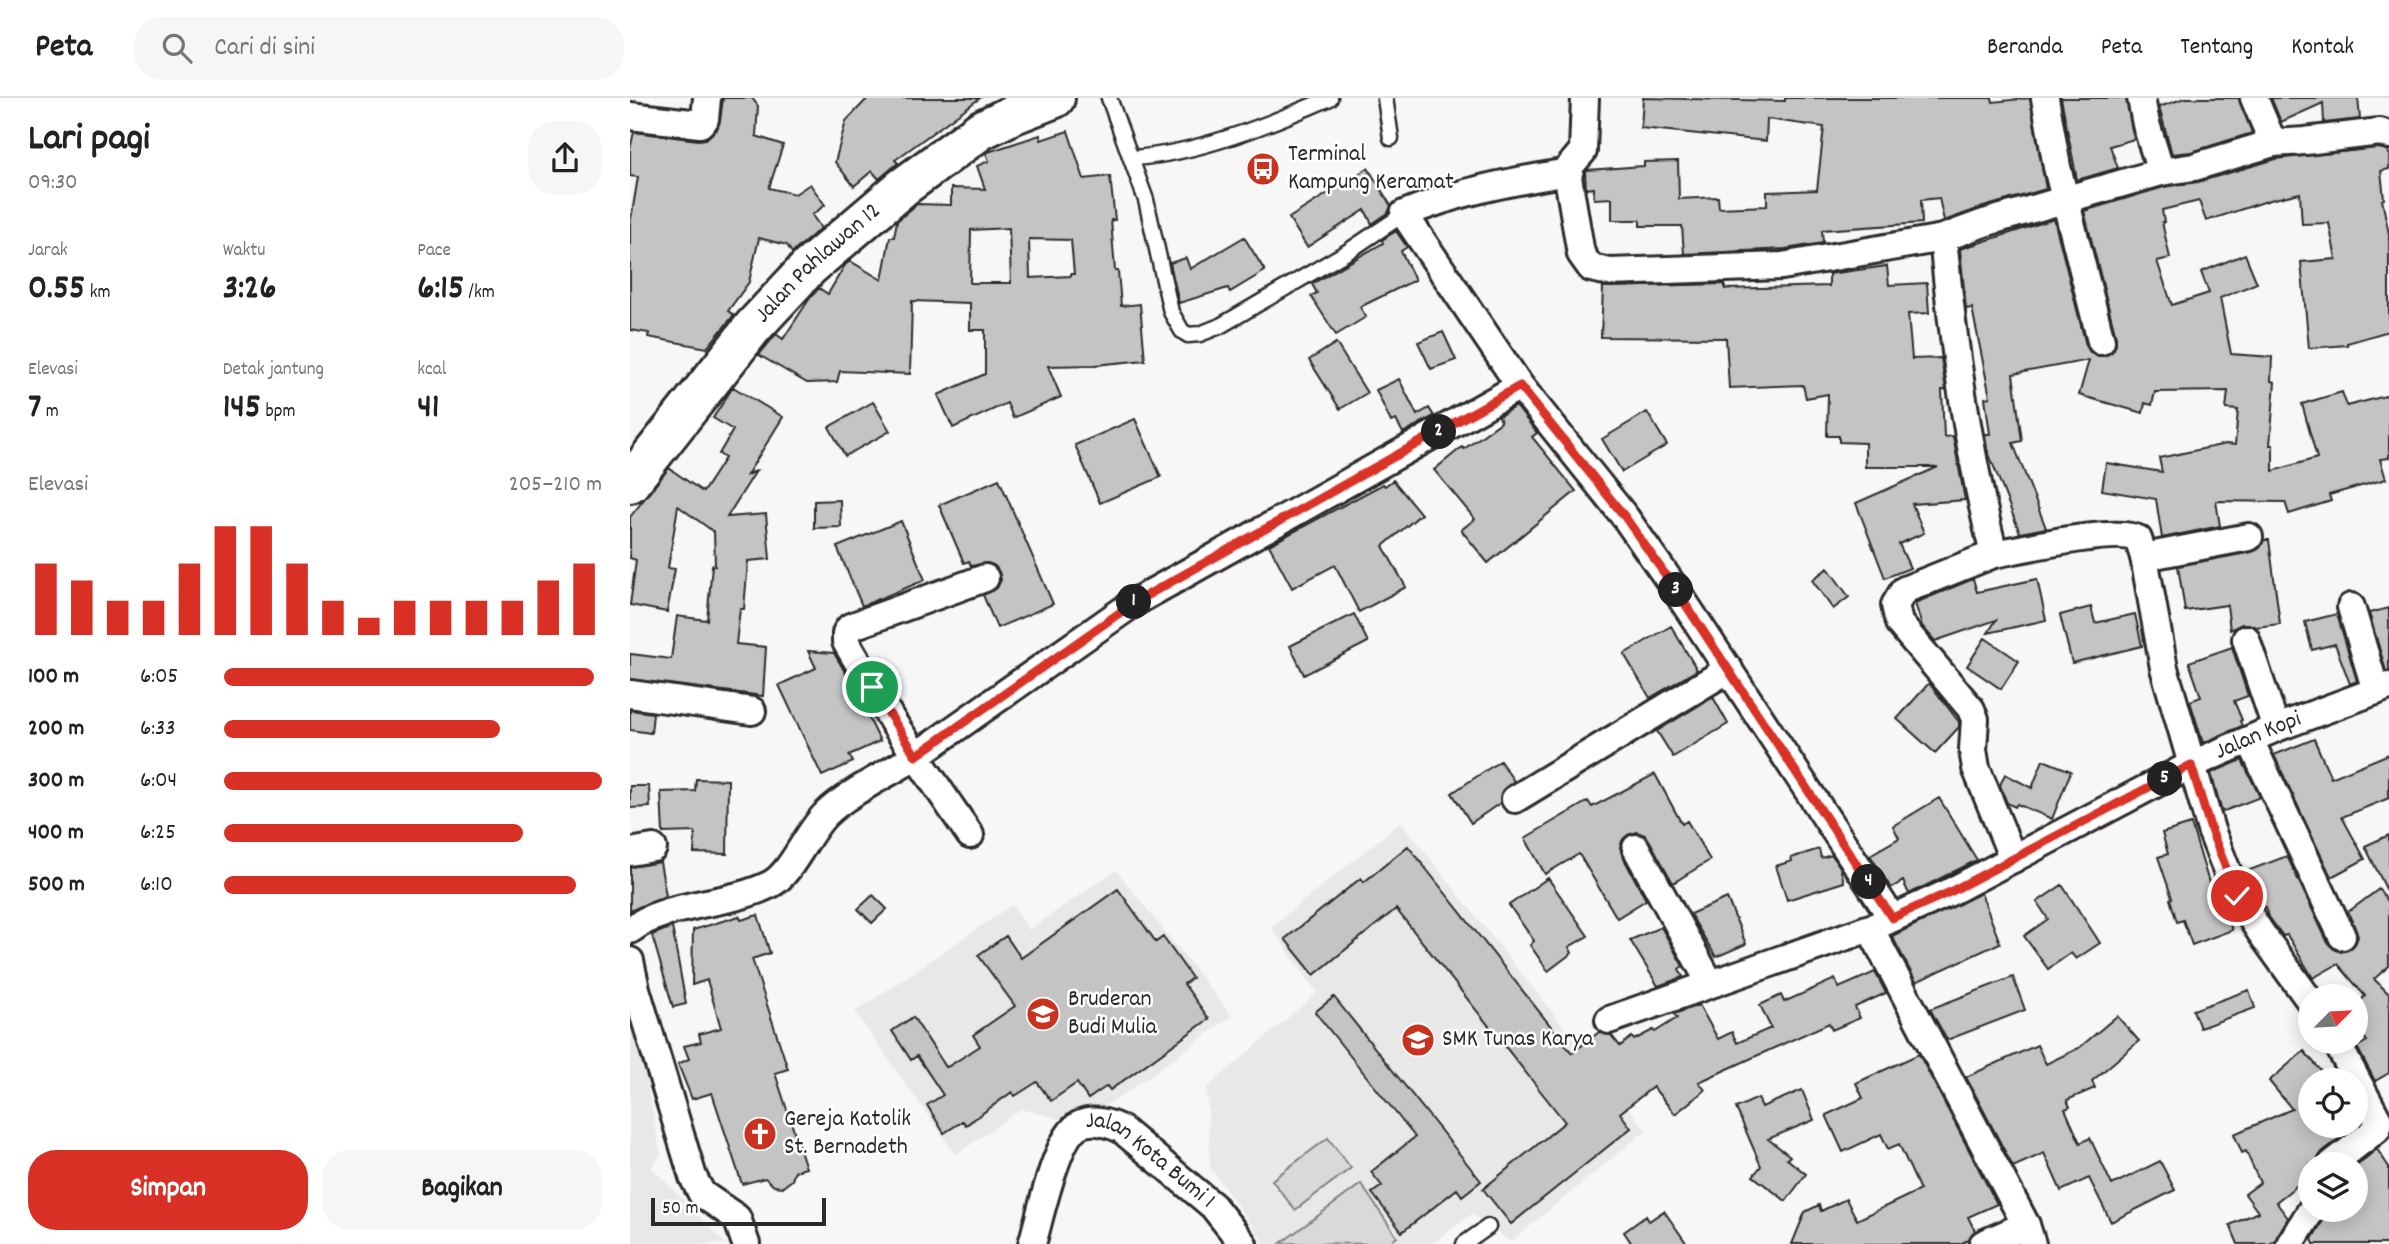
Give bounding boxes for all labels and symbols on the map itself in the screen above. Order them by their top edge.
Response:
place label: Terminal Kampung Keramat [1288,138,1454,200]
bus stop icon: Terminal Kampung Keramat [1244,150,1282,188]
street label: Jalan Pahlawan 12 [747,195,889,331]
pin: 2 [1422,414,1456,450]
pin: 3 [1658,573,1694,608]
pin: 1 [1116,584,1152,620]
pin [842,657,902,717]
street label: Jalan Kopi [2210,703,2306,769]
pin: 5 [2148,762,2182,796]
pin: 4 [1852,864,1886,900]
pin [2207,866,2267,926]
place label: Bruderan Budi Mulia [1068,983,1157,1045]
north arrow [2298,984,2368,1054]
school or university icon: Bruderan Budi Mulia [1024,995,1062,1033]
school or university icon: SMK Tunas Karya [1399,1021,1437,1059]
place label: SMK Tunas Karya [1442,1023,1594,1057]
place label: Gereja Katolik St. Bernadeth [784,1103,911,1165]
street label: Jalan Kota Bumi 1 [1084,1104,1222,1218]
church icon: Gereja Katolik St. Bernadeth [741,1115,779,1153]
scale bar [651,1195,826,1227]

